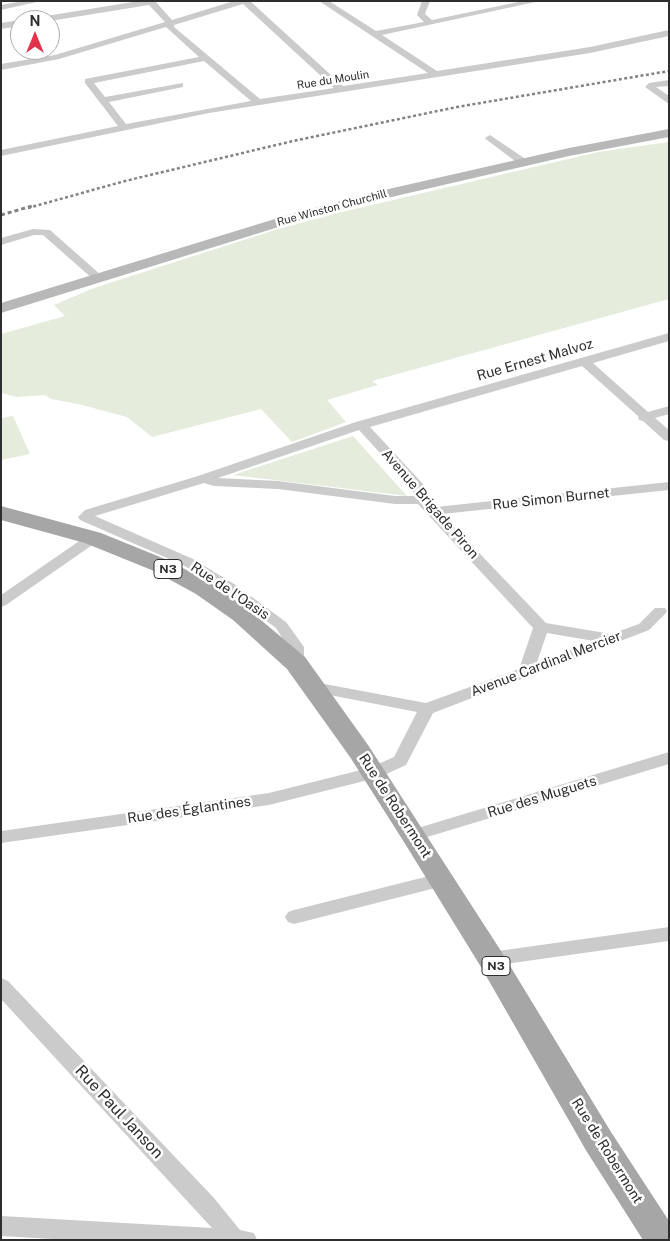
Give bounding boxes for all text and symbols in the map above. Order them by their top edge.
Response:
north arrow [10,10,60,60]
text: N [30,13,40,29]
street label: Rue du Moulin [296,68,370,92]
street label: Rue Winston Churchill [276,187,388,229]
street label: Rue Ernest Malvoz [475,335,595,385]
street label: Avenue Brigade Piron [378,446,482,562]
street label: Rue Simon Burnet [492,485,610,513]
street label: Rue de l'Oasis [188,559,272,623]
road number: N3 [154,560,182,578]
street label: Avenue Cardinal Mercier [469,628,623,700]
street label: Rue de Robermont [355,751,435,861]
street label: Rue des Muguets [486,772,598,822]
street label: Rue des Églantines [126,793,252,827]
road number: N3 [482,956,510,976]
street label: Rue Paul Janson [71,1061,167,1163]
street label: Rue de Robermont [568,1095,646,1207]

